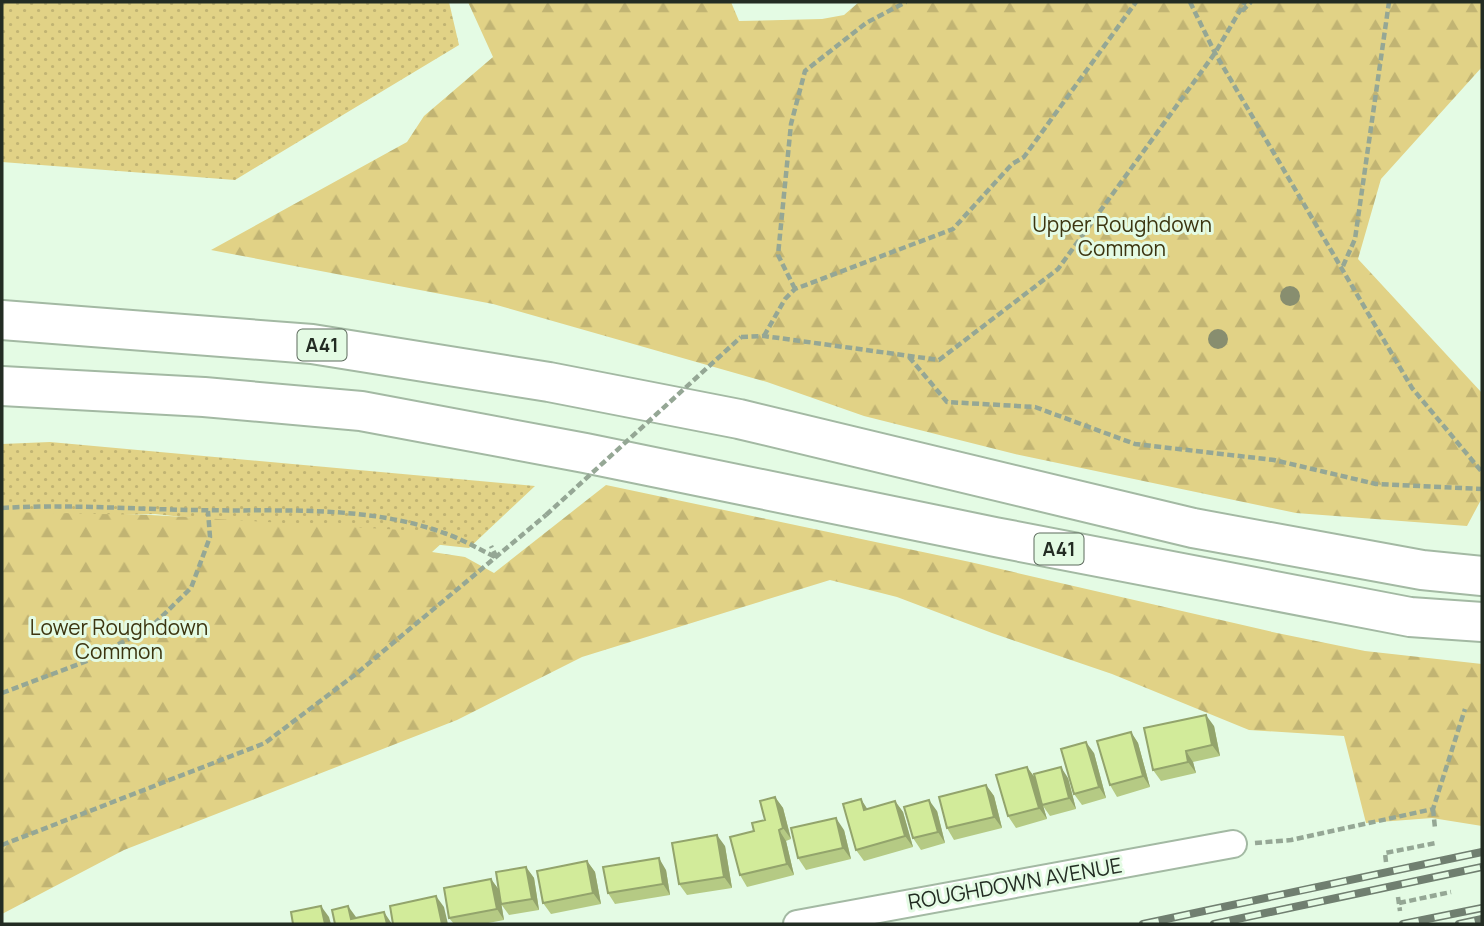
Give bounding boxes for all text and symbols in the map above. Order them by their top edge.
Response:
park label: Upper Roughdown Common [1032,210,1212,262]
road number: A41 [298,330,346,360]
road number: A41 [1034,534,1084,564]
park label: Lower Roughdown Common [30,613,208,665]
street label: ROUGHDOWN AVENUE [906,850,1124,916]

